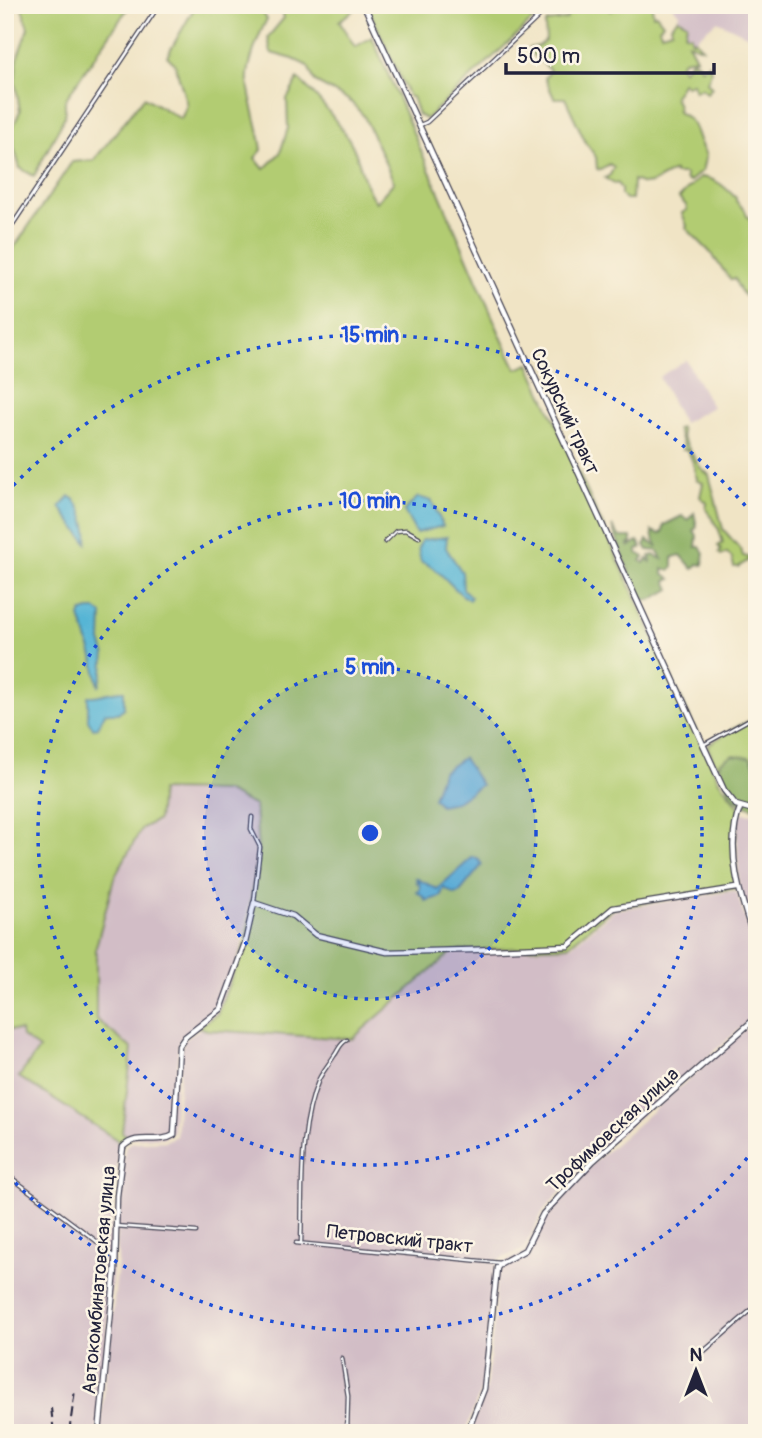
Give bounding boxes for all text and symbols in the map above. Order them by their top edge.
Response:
scale bar [506,32,715,76]
text: 500 m [517,43,580,70]
text: 15 min [341,322,399,349]
street label: Сокурский тракт [525,344,605,479]
text: 10 min [339,488,401,515]
text: 5 min [345,654,395,681]
centre of rings [358,821,382,845]
street label: Трофимовская улица [541,1062,684,1197]
street label: Автокомбинатовская улица [77,1165,121,1395]
street label: Петровский тракт [326,1219,475,1259]
north arrow [660,1336,730,1406]
text: N [690,1343,703,1367]

